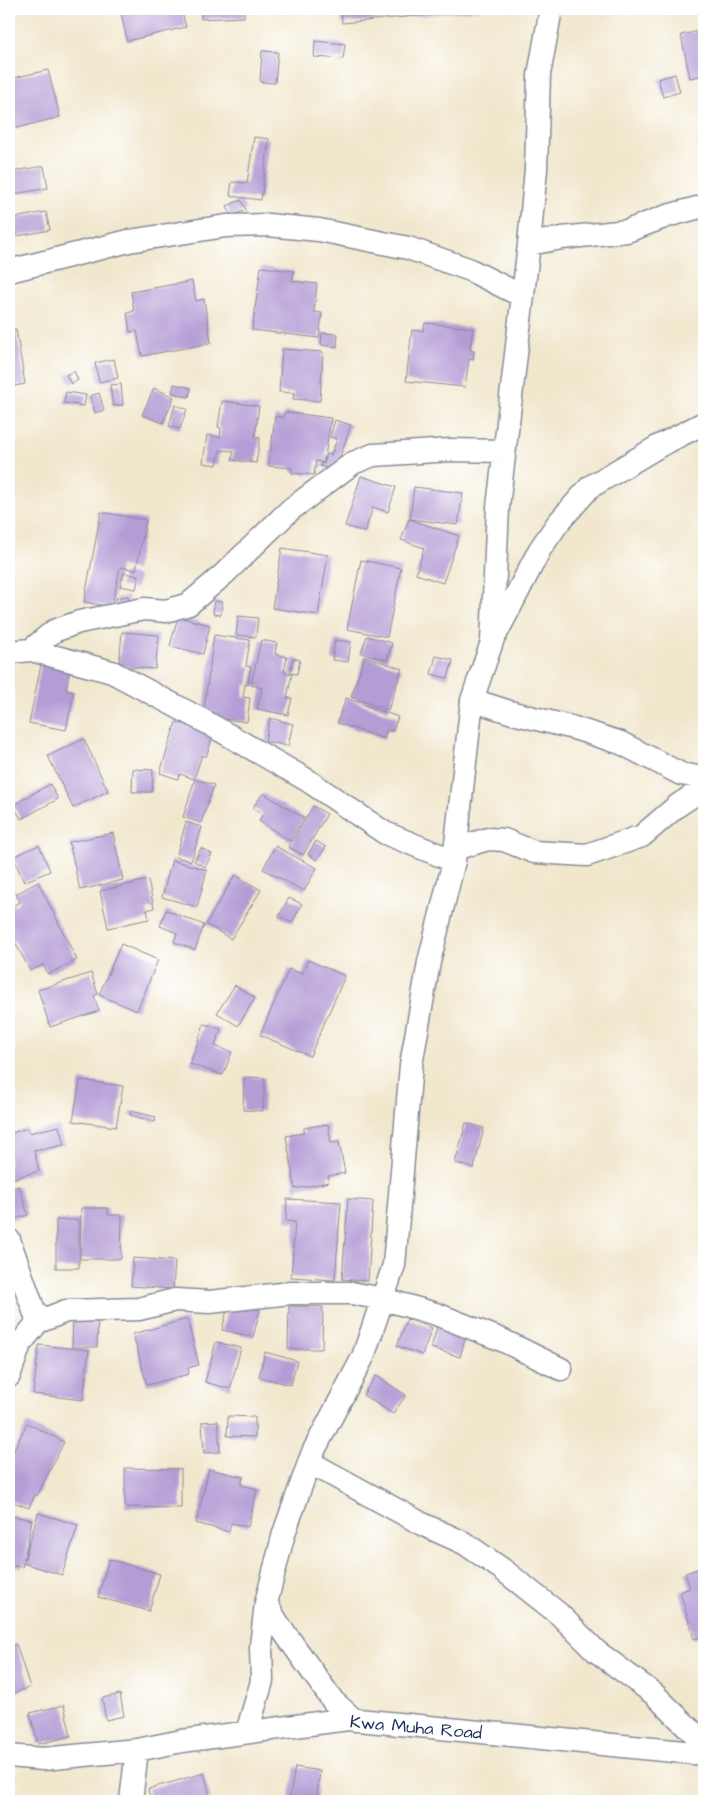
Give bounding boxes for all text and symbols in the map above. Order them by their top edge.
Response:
street label: Kwa Muha Road [349,1709,483,1746]

